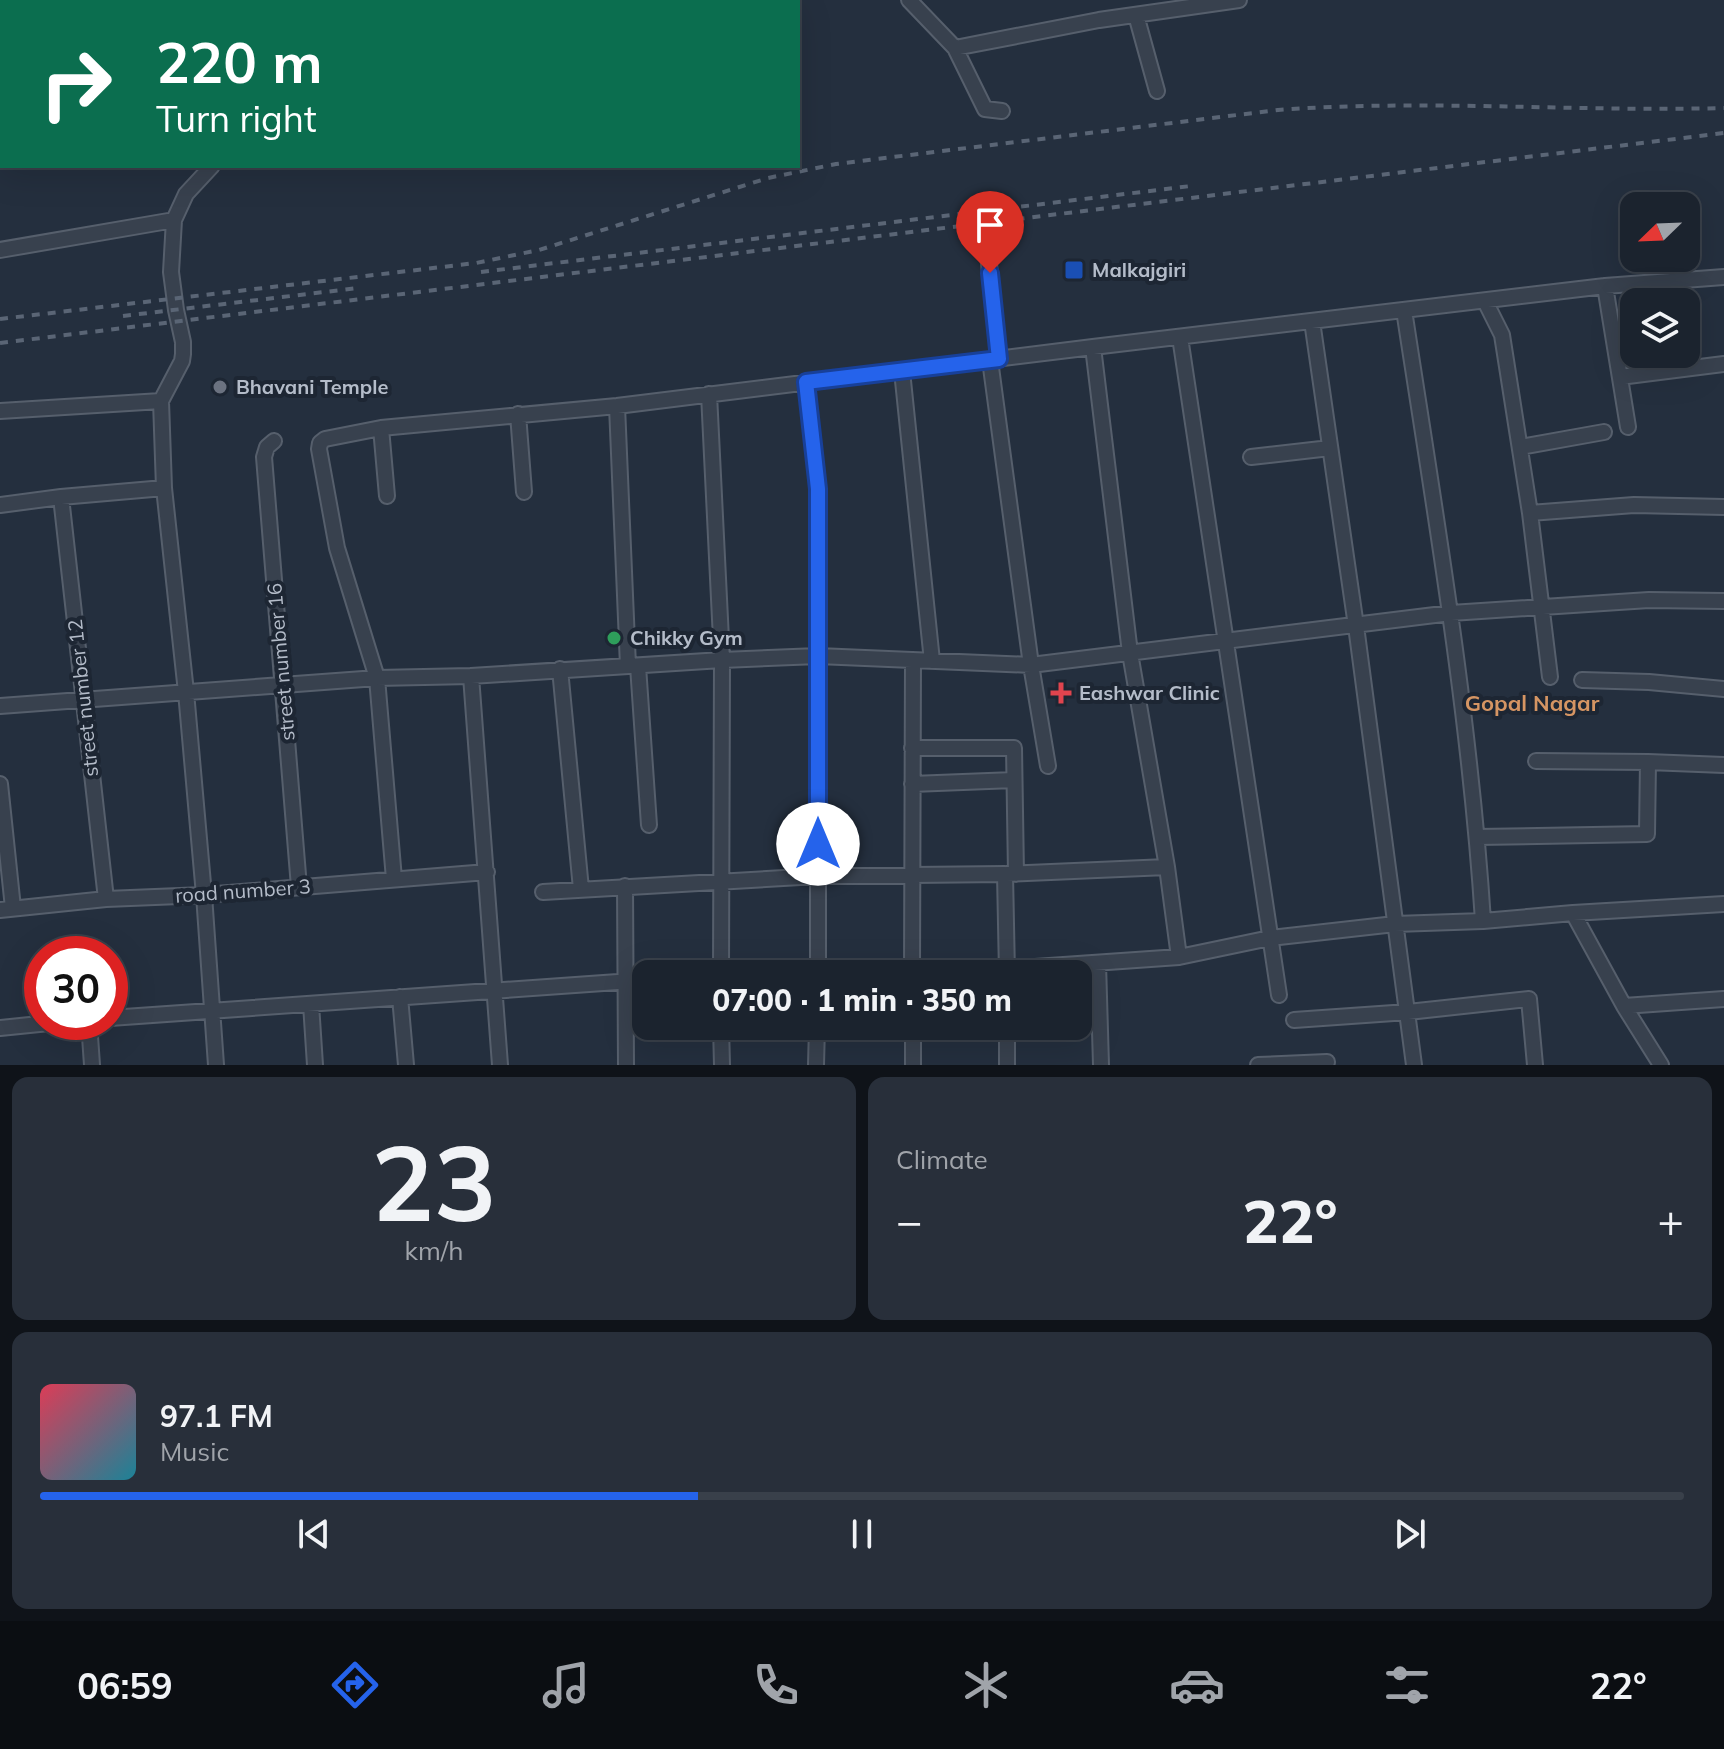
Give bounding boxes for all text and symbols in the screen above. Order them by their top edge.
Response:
text: 220 m [156,27,323,97]
icon: right [24,32,128,136]
text: Turn right [156,96,317,141]
pin [956,191,1024,273]
north arrow [1620,192,1700,272]
map controls [1620,192,1700,368]
icon: arrive [968,203,1012,247]
place label: Malkajgiri [1092,257,1186,282]
marker: Malkajgiri [1063,259,1085,281]
button: layers [1620,288,1700,368]
place label: Bhavani Temple [236,374,388,399]
marker: Bhavani Temple [211,378,229,396]
street label: street number 16 [261,582,300,742]
street label: street number 12 [62,618,103,778]
place label: Chikky Gym [630,625,743,650]
marker: Chikky Gym [605,629,623,647]
place label: Eashwar Clinic [1079,680,1220,705]
marker: Eashwar Clinic [1050,682,1072,704]
district label: Gopal Nagar [1465,689,1600,717]
position arrow [776,802,860,886]
street label: road number 3 [174,873,312,908]
speed limit sign: 30 [24,936,128,1040]
text: 07:00 · 1 min · 350 m [712,981,1012,1019]
text: 23 [372,1116,496,1247]
text: Climate [896,1143,988,1176]
text: 22° [1242,1183,1338,1258]
text: − [896,1193,922,1248]
text: + [1658,1193,1684,1248]
text: km/h [405,1234,463,1267]
text: 97.1 FM [160,1397,273,1435]
text: Music [160,1435,229,1468]
icon: previous [292,1512,336,1556]
icon: pause [840,1512,884,1556]
icon: next [1388,1512,1432,1556]
icon: directions [327,1657,383,1713]
icon: music [538,1657,594,1713]
icon: phone [748,1657,804,1713]
icon: climate [958,1657,1014,1713]
icon: car [1169,1657,1225,1713]
icon: filters [1379,1657,1435,1713]
text: 06:59 [77,1663,173,1708]
text: 22° [1590,1663,1647,1708]

